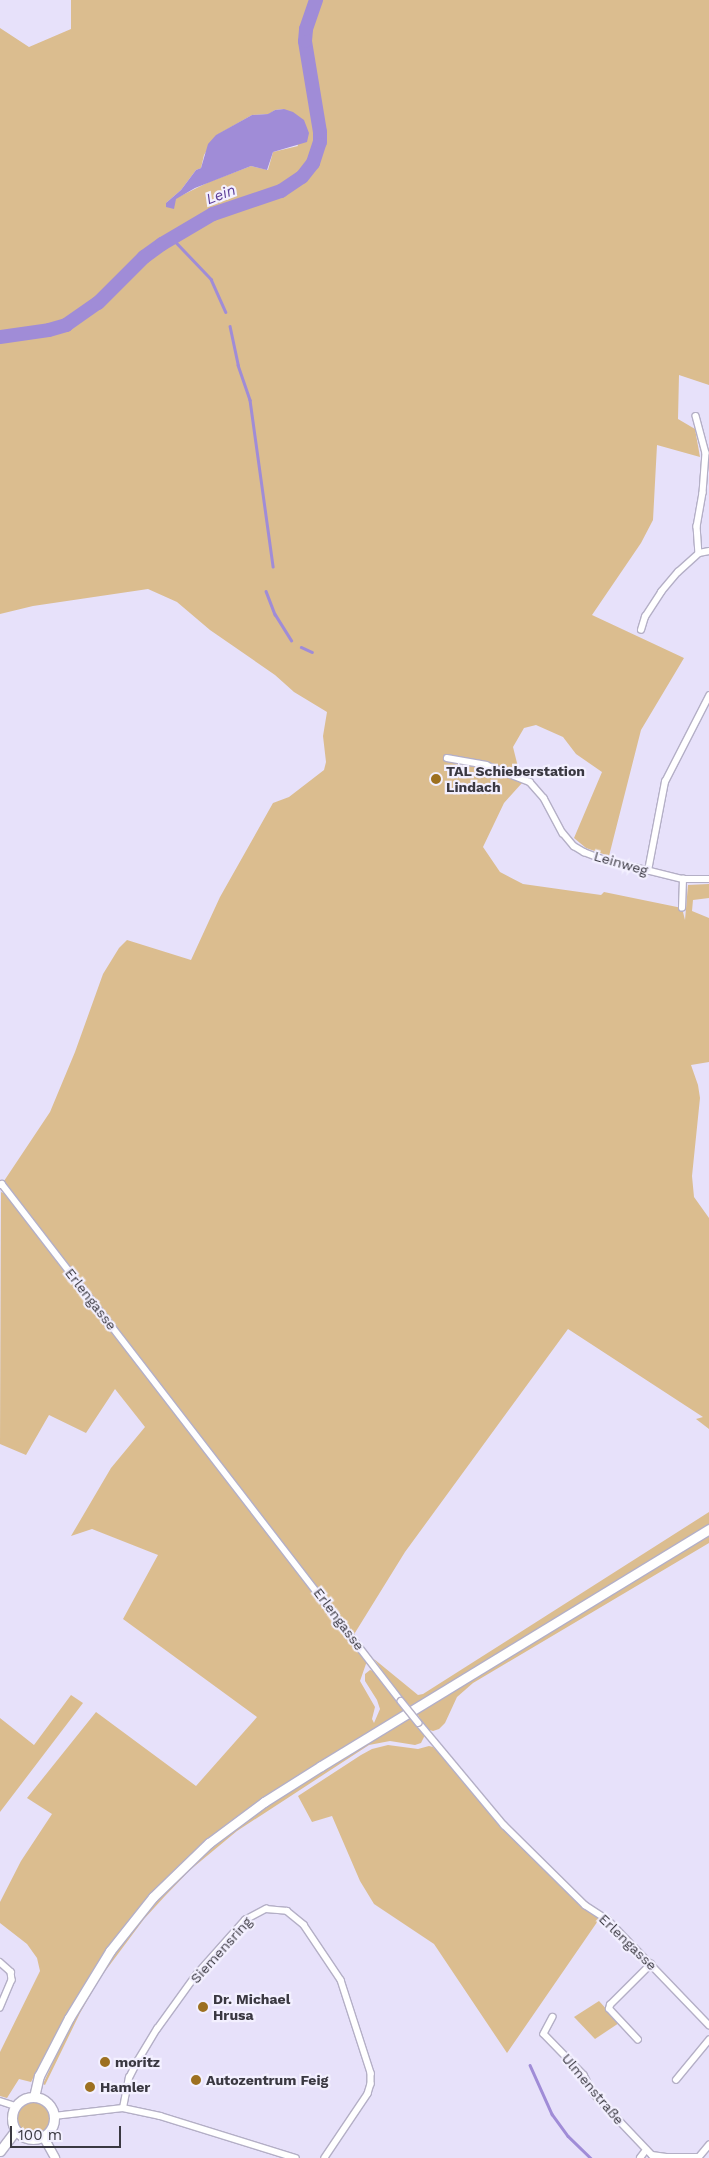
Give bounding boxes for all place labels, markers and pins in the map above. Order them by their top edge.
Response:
place label: TAL Schieberstation Lindach [446,763,585,796]
marker: TAL Schieberstation Lindach [430,773,442,785]
place label: Dr. Michael Hrusa [213,1991,290,2024]
marker: Dr. Michael Hrusa [197,2001,209,2013]
place label: moritz [115,2054,160,2070]
marker: moritz [99,2056,111,2068]
place label: Autozentrum Feig [206,2072,328,2088]
marker: Autozentrum Feig [190,2074,202,2086]
place label: Hamler [100,2079,150,2095]
marker: Hamler [84,2081,96,2093]

